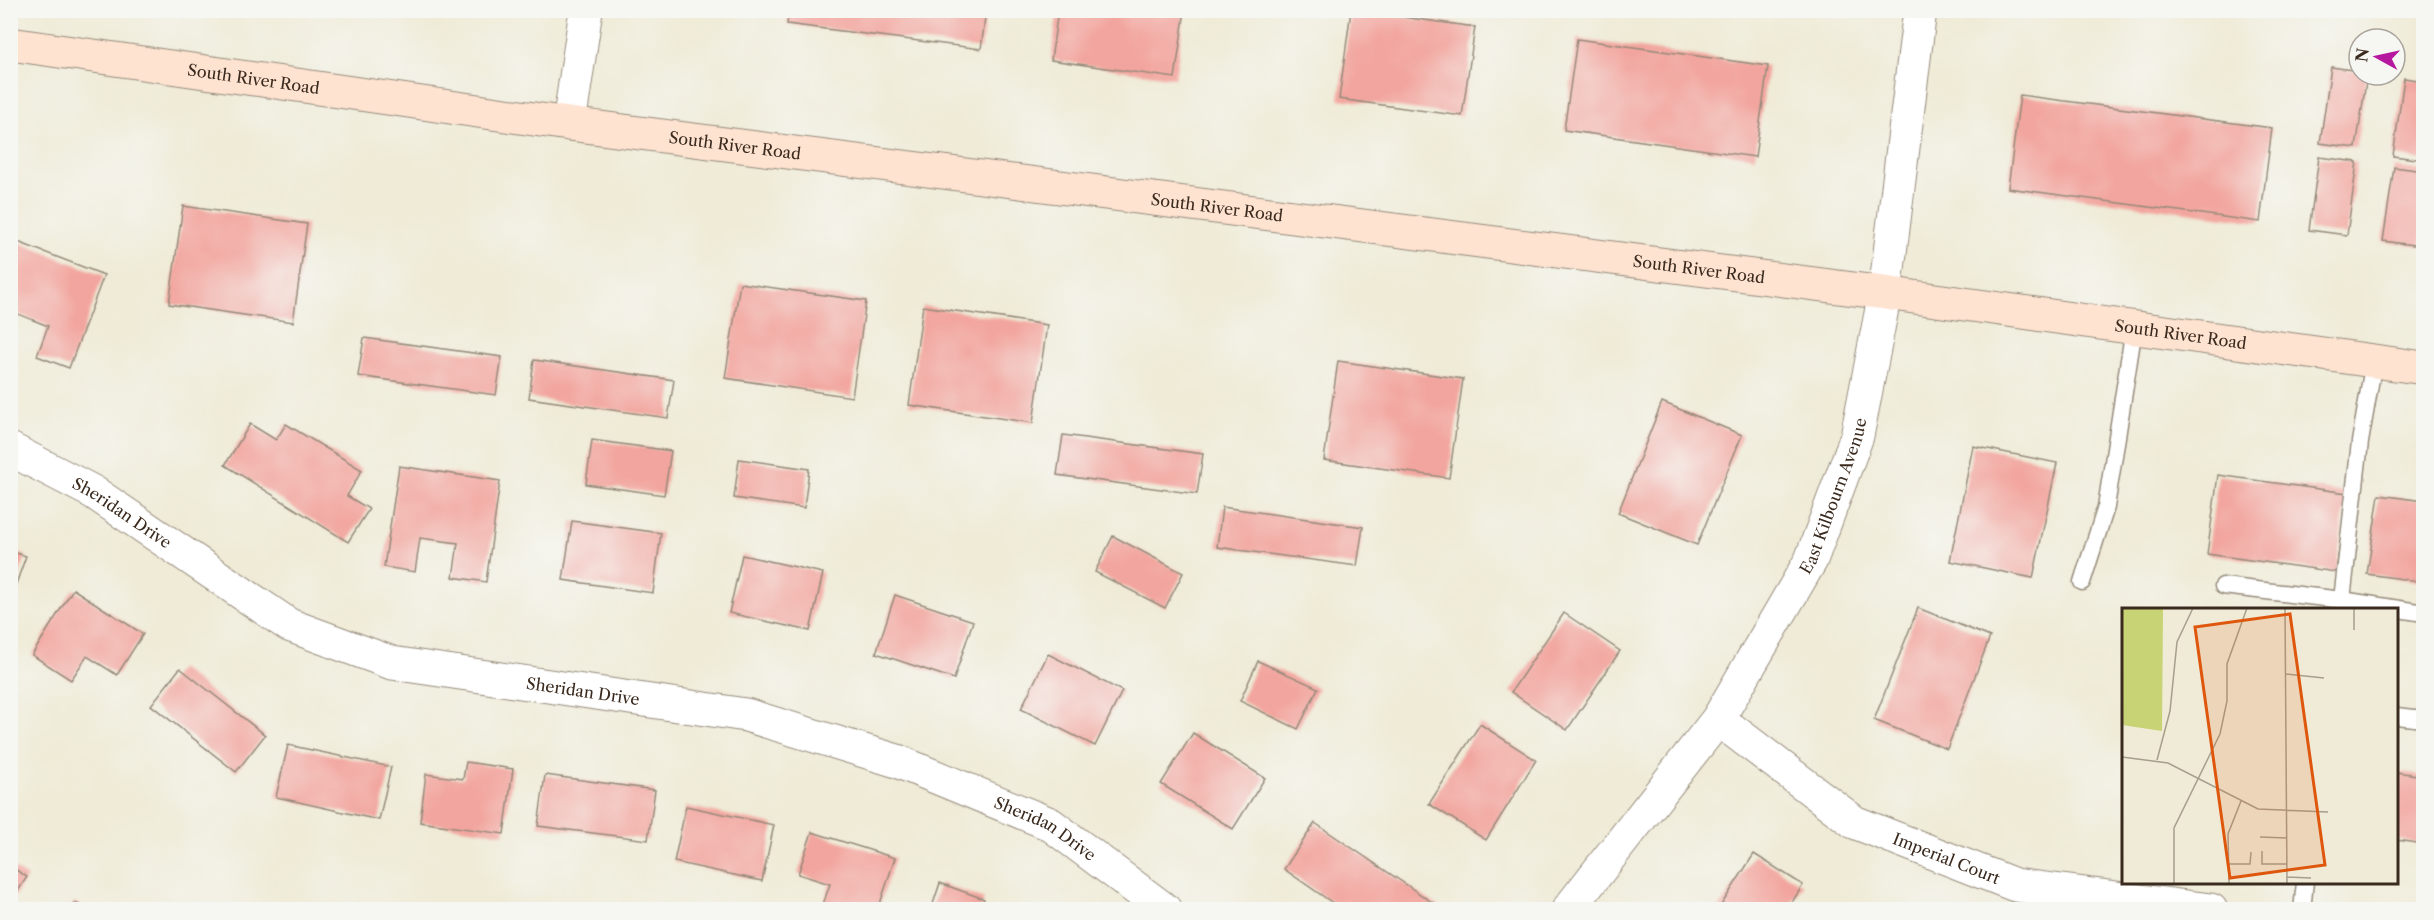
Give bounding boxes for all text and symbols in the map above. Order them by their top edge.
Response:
north arrow [2347,27,2407,87]
text: N [2351,47,2373,63]
street label: South River Road [186,60,321,98]
street label: South River Road [668,127,802,164]
street label: South River Road [1150,189,1285,226]
street label: South River Road [1632,251,1767,288]
street label: South River Road [2113,315,2248,353]
street label: East Kilbourn Avenue [1795,416,1870,578]
street label: Sheridan Drive [69,473,175,552]
inset map [2122,608,2398,884]
street label: Sheridan Drive [525,673,641,709]
street label: Sheridan Drive [991,792,1100,865]
street label: Imperial Court [1890,828,2003,888]

